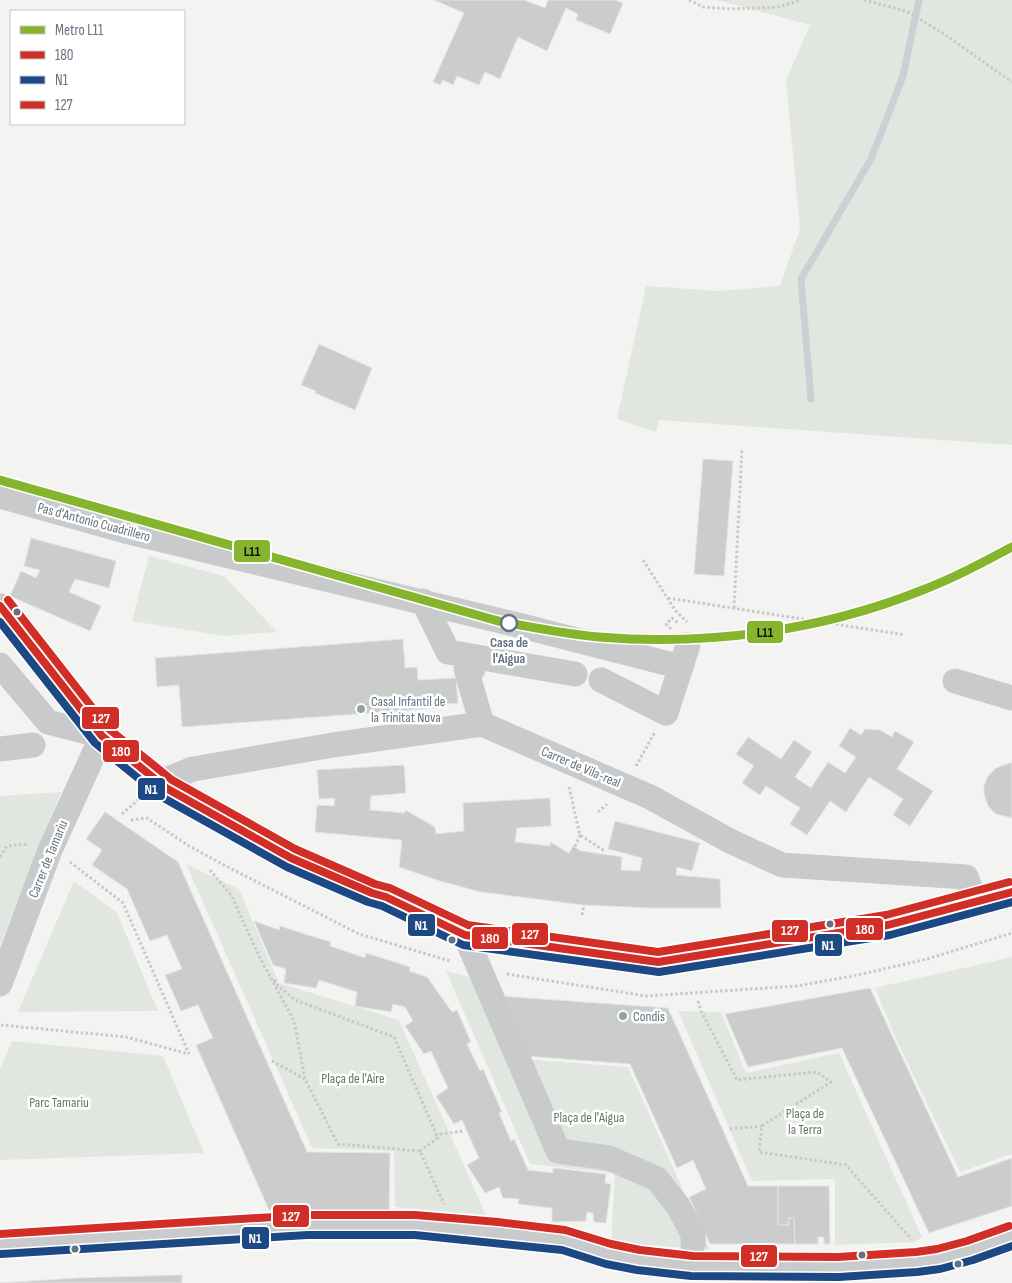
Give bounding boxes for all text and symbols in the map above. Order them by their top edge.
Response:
legend [10,10,185,125]
text: Metro L11 [55,21,104,40]
text: 180 [55,46,74,65]
text: N1 [55,71,69,90]
text: 127 [55,96,73,115]
street label: Pas d'Antonio Cuadrillero [36,499,153,545]
line badge: L11 [233,539,271,563]
text: L11 [244,543,261,560]
unlabelled marker [12,607,22,617]
marker: Casa de l'Aigua [500,614,518,632]
line badge: L11 [746,620,784,644]
text: L11 [757,624,774,641]
place label: Casa de l'Aigua [490,634,528,667]
place label: Casal Infantil de la Trinitat Nova [371,693,446,726]
marker: Casal Infantil de la Trinitat Nova [355,703,367,715]
line badge: 127 [81,706,120,730]
text: 127 [92,710,111,727]
line badge: 180 [102,739,140,763]
text: 180 [112,743,131,760]
street label: Carrer de Vila-real [539,743,623,791]
line badge: N1 [137,777,166,801]
text: N1 [145,781,158,798]
street label: Carrer de Tamariu [25,818,71,900]
line badge: N1 [407,913,436,937]
text: N1 [415,917,428,934]
line badge: 180 [845,917,884,941]
line badge: 127 [771,919,809,943]
unlabelled marker [825,919,835,929]
text: 180 [856,921,875,938]
line badge: 127 [511,922,549,946]
text: 127 [781,922,800,939]
line badge: 180 [471,926,509,950]
text: 127 [521,926,540,943]
text: 180 [481,930,500,947]
line badge: N1 [814,933,843,957]
unlabelled marker [447,935,457,945]
text: N1 [822,937,835,954]
place label: Condis [633,1008,665,1025]
marker: Condis [617,1010,629,1022]
park label: Plaça de l'Aire [321,1070,385,1087]
park label: Parc Tamariu [29,1094,89,1111]
park label: Plaça de la Terra [786,1105,824,1138]
park label: Plaça de l'Aigua [554,1109,624,1126]
line badge: 127 [272,1204,310,1228]
text: 127 [282,1208,301,1225]
line badge: N1 [241,1226,270,1250]
text: N1 [249,1230,262,1247]
unlabelled marker [70,1244,80,1254]
line badge: 127 [740,1244,778,1268]
text: 127 [750,1248,769,1265]
unlabelled marker [857,1250,867,1260]
unlabelled marker [953,1259,963,1269]

